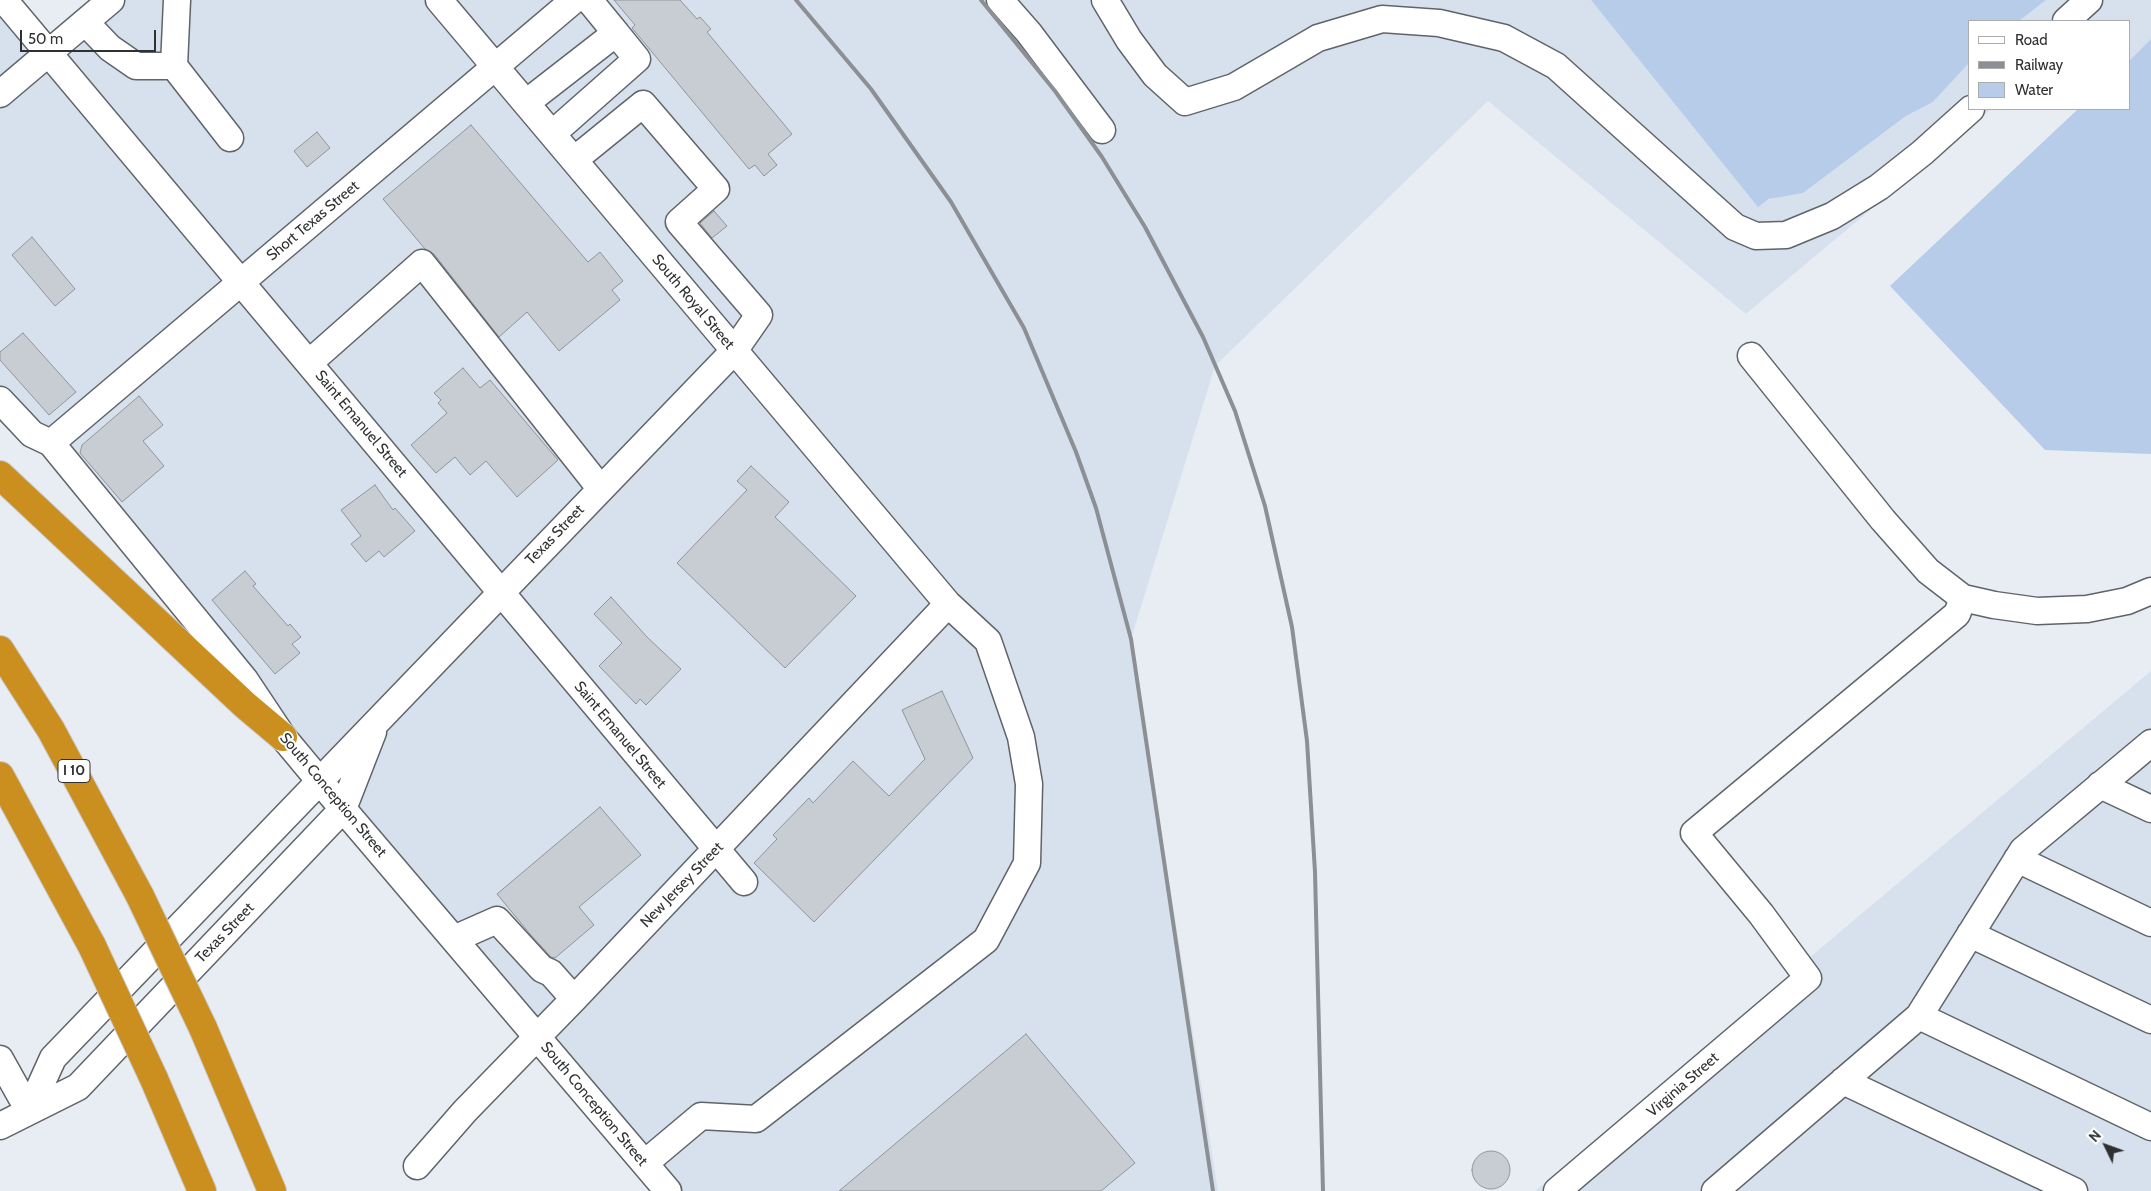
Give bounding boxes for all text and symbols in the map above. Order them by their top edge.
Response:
scale bar [22,20,159,52]
legend [1968,20,2131,110]
text: 50 m [28,30,63,48]
text: Road [2015,31,2048,49]
text: Railway [2015,56,2063,74]
text: Water [2015,81,2053,99]
street label: Short Texas Street [263,177,363,265]
street label: South Royal Street [648,251,738,353]
street label: Saint Emanuel Street [311,367,411,481]
street label: Texas Street [522,501,588,569]
street label: Saint Emanuel Street [570,678,670,792]
street label: South Conception Street [276,729,390,861]
road number: I 10 [58,759,90,782]
street label: New Jersey Street [637,839,727,931]
street label: Texas Street [192,899,258,967]
street label: South Conception Street [537,1038,651,1170]
street label: Virginia Street [1643,1049,1723,1121]
north arrow [2081,1121,2131,1171]
text: N [2085,1126,2105,1146]

